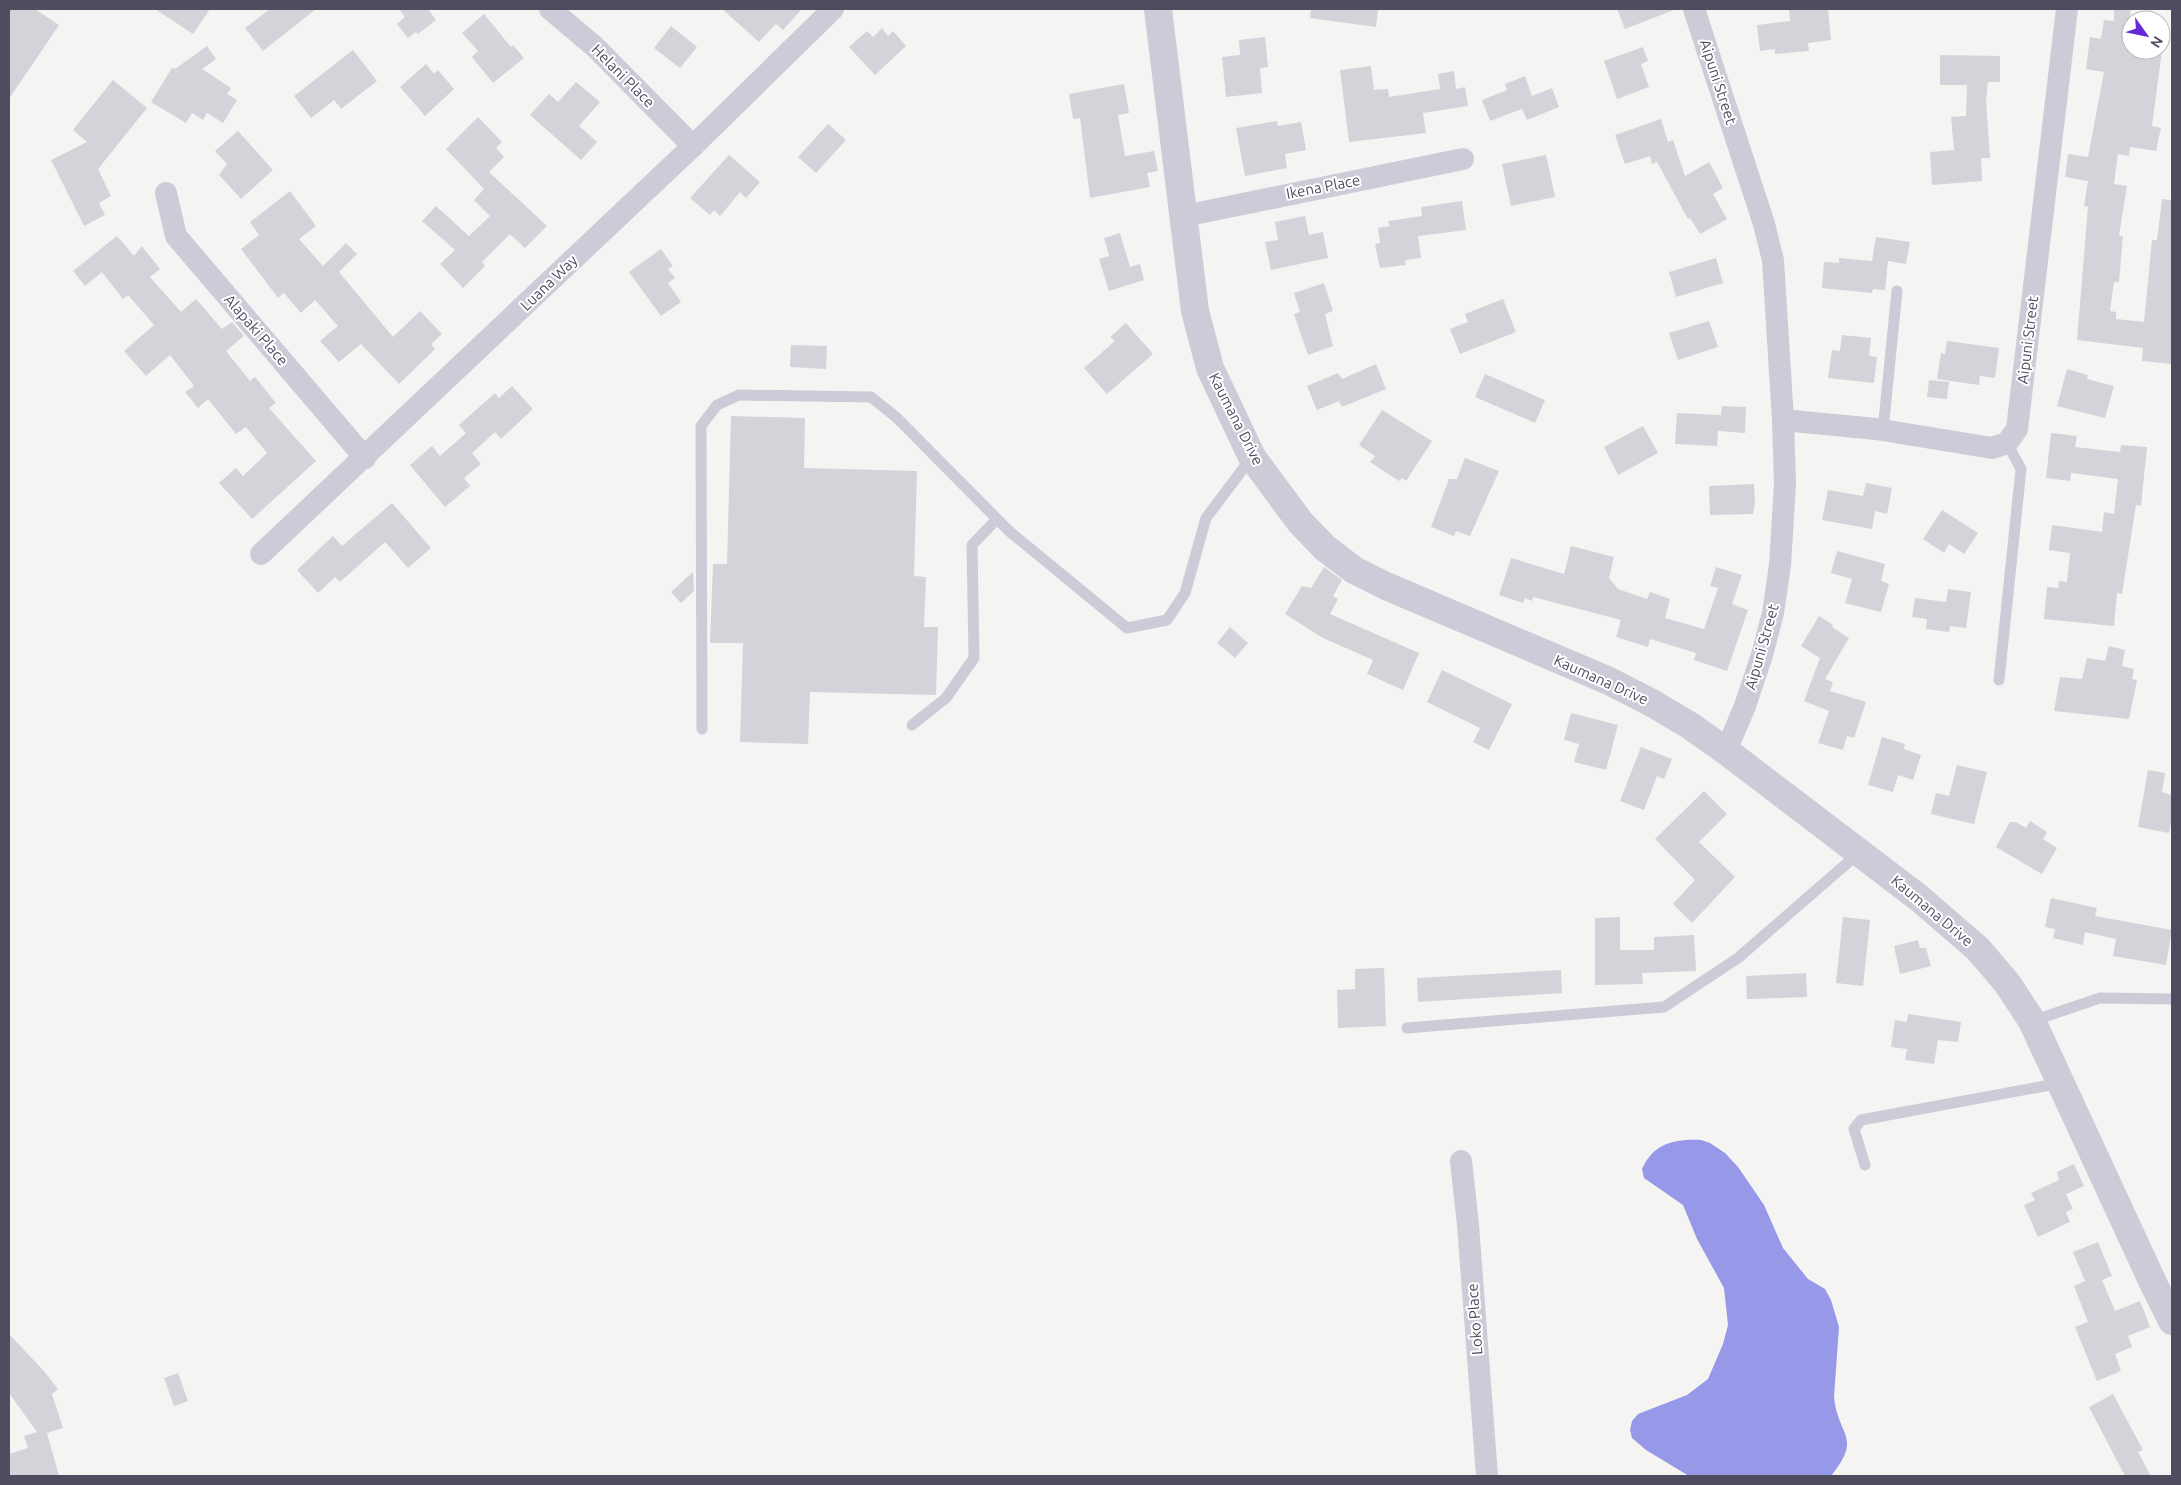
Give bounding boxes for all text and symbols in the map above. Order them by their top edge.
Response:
north arrow [2121,10,2171,60]
text: N [2147,33,2166,51]
street label: Aipuni Street [1697,37,1740,127]
street label: Helani Place [588,41,658,111]
street label: Ikena Place [1284,171,1361,202]
street label: Luana Way [517,251,580,314]
street label: Alapaki Place [221,291,292,369]
street label: Aipuni Street [2014,295,2041,385]
street label: Kaumana Drive [1206,370,1267,468]
street label: Aipuni Street [1741,602,1782,692]
street label: Kaumana Drive [1552,651,1651,708]
street label: Kaumana Drive [1888,872,1977,950]
street label: Loko Place [1464,1283,1485,1355]

